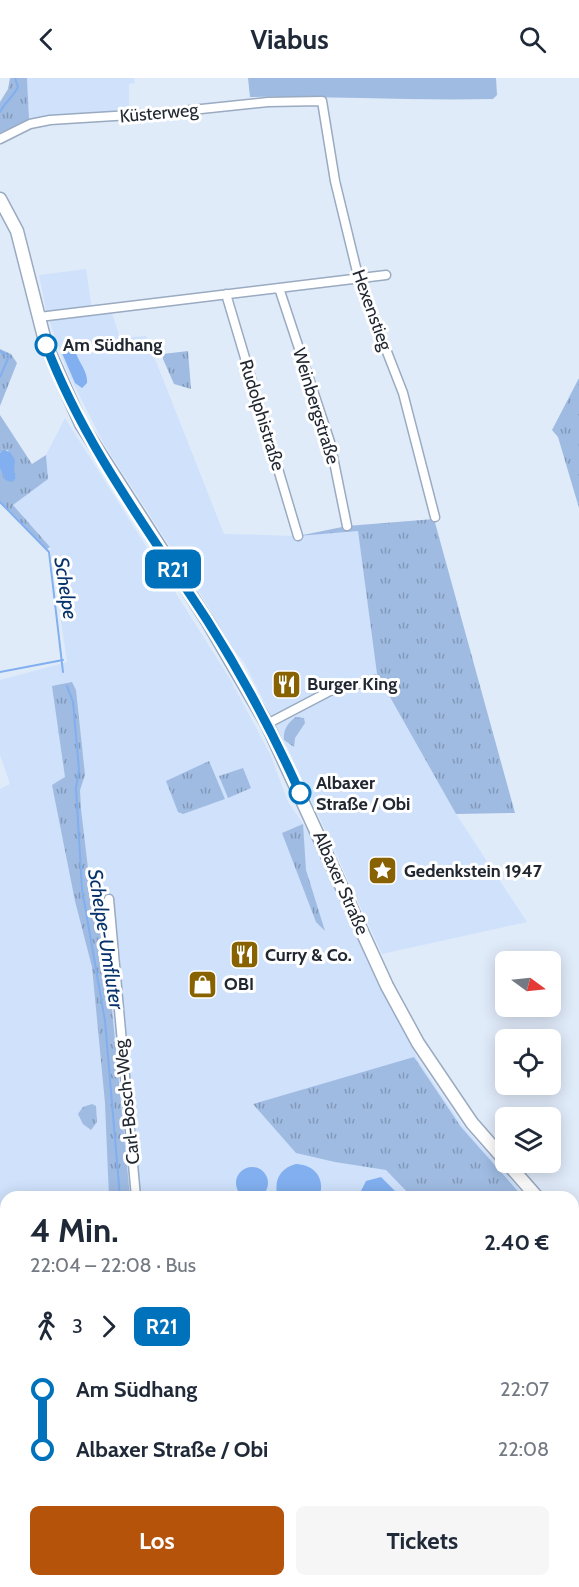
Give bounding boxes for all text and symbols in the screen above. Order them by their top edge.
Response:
icon: back [30,23,63,56]
text: Viabus [250,23,329,56]
icon: search [516,23,549,56]
street label: Küsterweg [119,99,200,127]
street label: Hexenstieg [347,266,397,354]
marker: Am Südhang [35,334,57,356]
place label: Am Südhang [63,334,162,356]
street label: Weinbergstraße [288,345,344,467]
street label: Rudolphistraße [235,357,289,473]
line badge: R21 [138,550,207,588]
water label: Schelpe [49,555,83,621]
text: R21 [157,557,189,582]
restaurant icon: Burger King [270,668,302,700]
place label: Burger King [307,673,397,695]
place label: Albaxer Straße / Obi [316,772,410,815]
marker: Albaxer Straße / Obi [289,782,311,804]
street label: Albaxer Straße [308,828,374,938]
place icon: Gedenkstein 1947 [367,855,399,887]
place label: Gedenkstein 1947 [404,860,543,882]
water label: Schelpe-Umfluter [83,867,129,1012]
restaurant icon: Curry & Co. [228,939,260,971]
place label: Curry & Co. [265,944,352,966]
north arrow [495,951,561,1017]
map controls [495,951,561,1173]
shop icon: OBI [187,968,219,1000]
place label: OBI [224,973,254,995]
button: locate [495,1029,561,1095]
street label: Carl-Bosch-Weg [109,1038,144,1165]
button: layers [495,1107,561,1173]
text: 4 Min. [30,1210,119,1250]
text: 2.40 € [484,1229,549,1256]
text: 22:04 – 22:08 · Bus [30,1253,196,1277]
icon: walk [30,1310,63,1343]
icon: forward [92,1310,125,1343]
text: 3 [72,1314,83,1338]
text: R21 [146,1314,178,1339]
text: Am Südhang [76,1376,197,1403]
text: 22:07 [500,1377,549,1401]
text: Albaxer Straße / Obi [76,1436,268,1463]
text: 22:08 [498,1437,549,1461]
button: Los [30,1506,284,1575]
button: Tickets [296,1506,549,1575]

